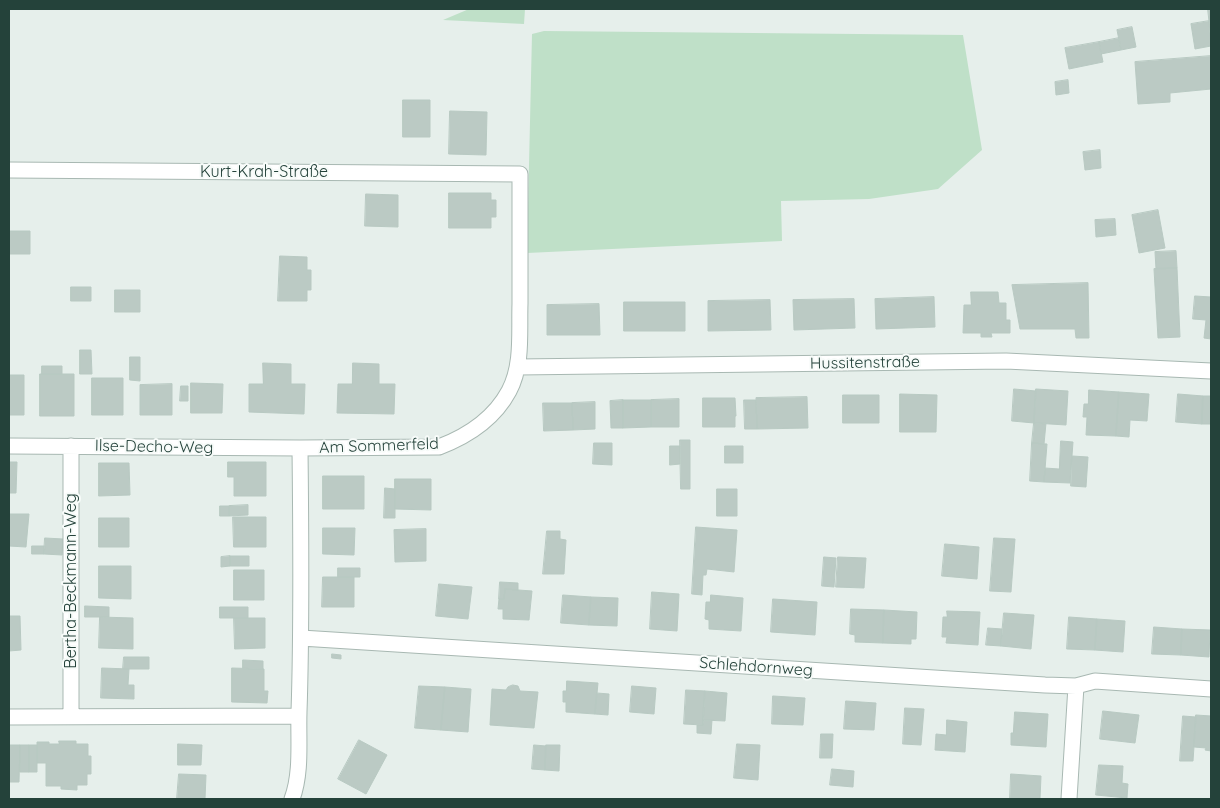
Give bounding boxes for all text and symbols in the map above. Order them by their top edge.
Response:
street label: Kurt-Krah-Straße [200,162,328,182]
street label: Hussitenstraße [810,352,920,374]
street label: Am Sommerfeld [319,434,439,458]
street label: Ilse-Decho-Weg [95,436,213,458]
street label: Bertha-Beckmann-Weg [61,493,81,669]
street label: Schlehdornweg [699,653,813,681]

